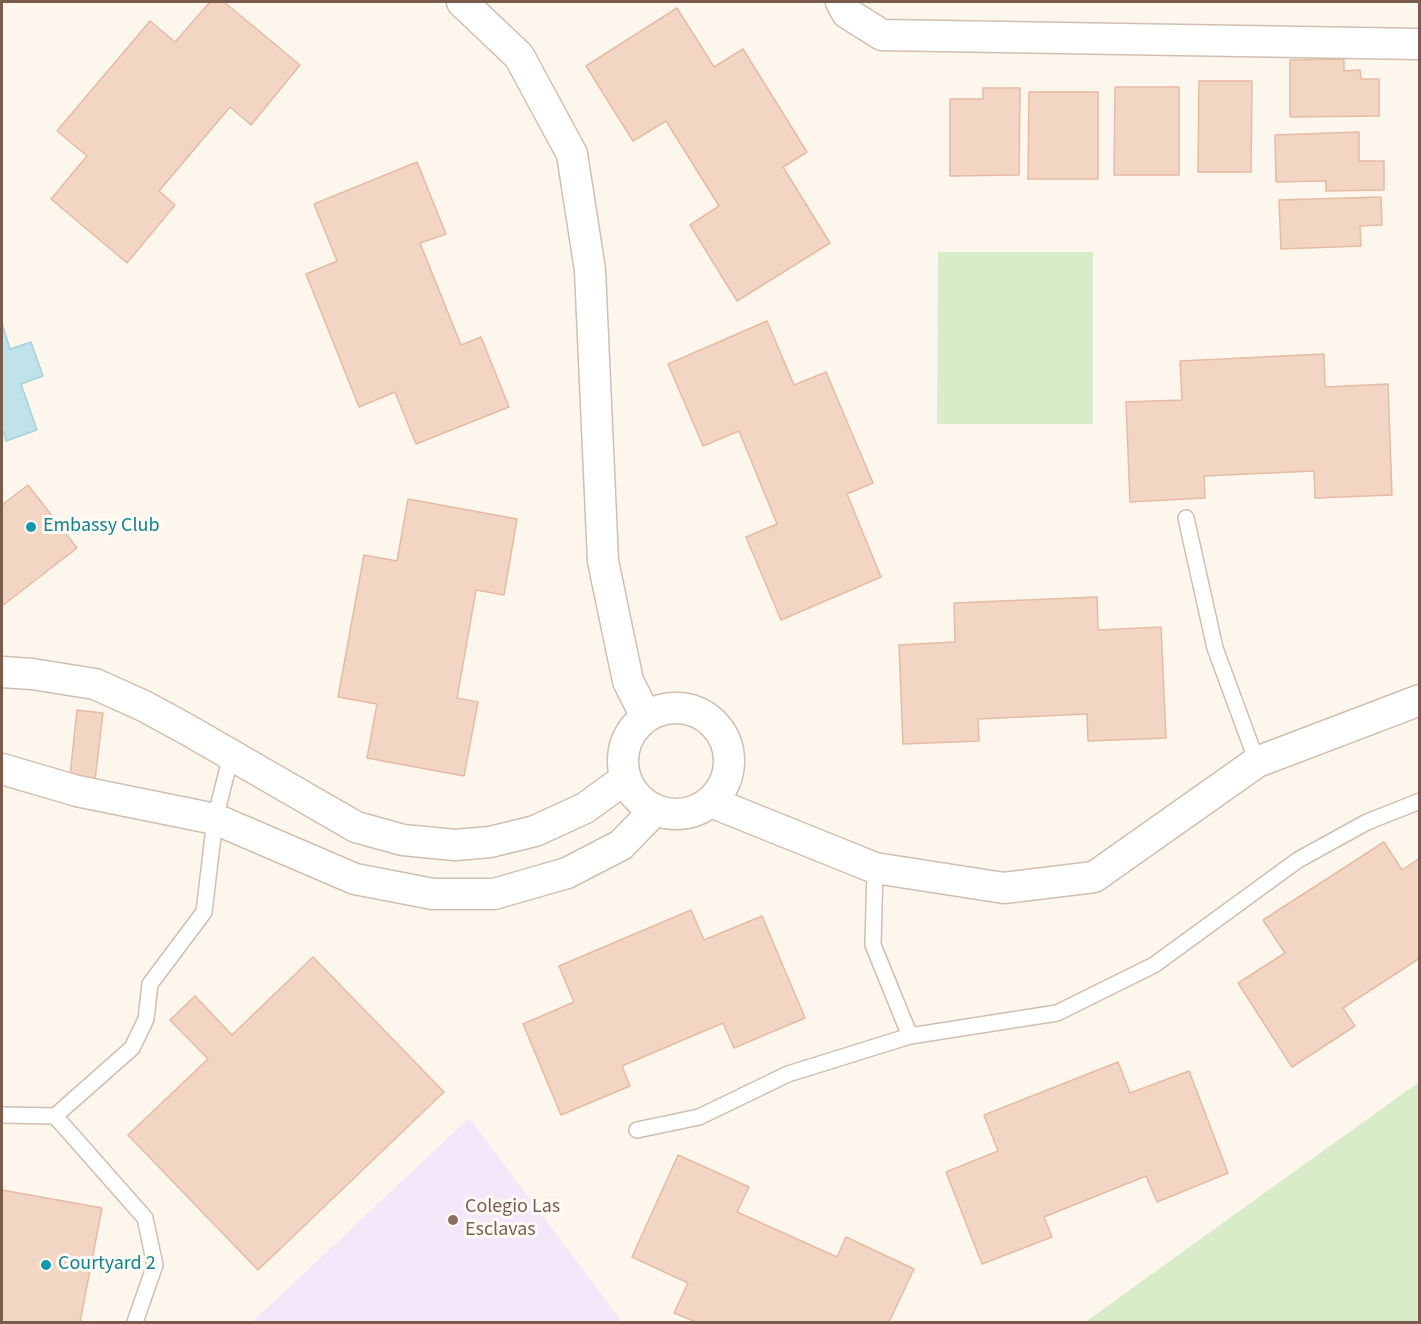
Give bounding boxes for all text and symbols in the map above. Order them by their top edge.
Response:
place label: Embassy Club [43,515,160,539]
marker: Embassy Club [24,520,38,534]
place label: Colegio Las Esclavas [465,1196,560,1243]
marker: Colegio Las Esclavas [446,1213,460,1227]
place label: Courtyard 2 [58,1253,156,1277]
marker: Courtyard 2 [39,1258,53,1272]

